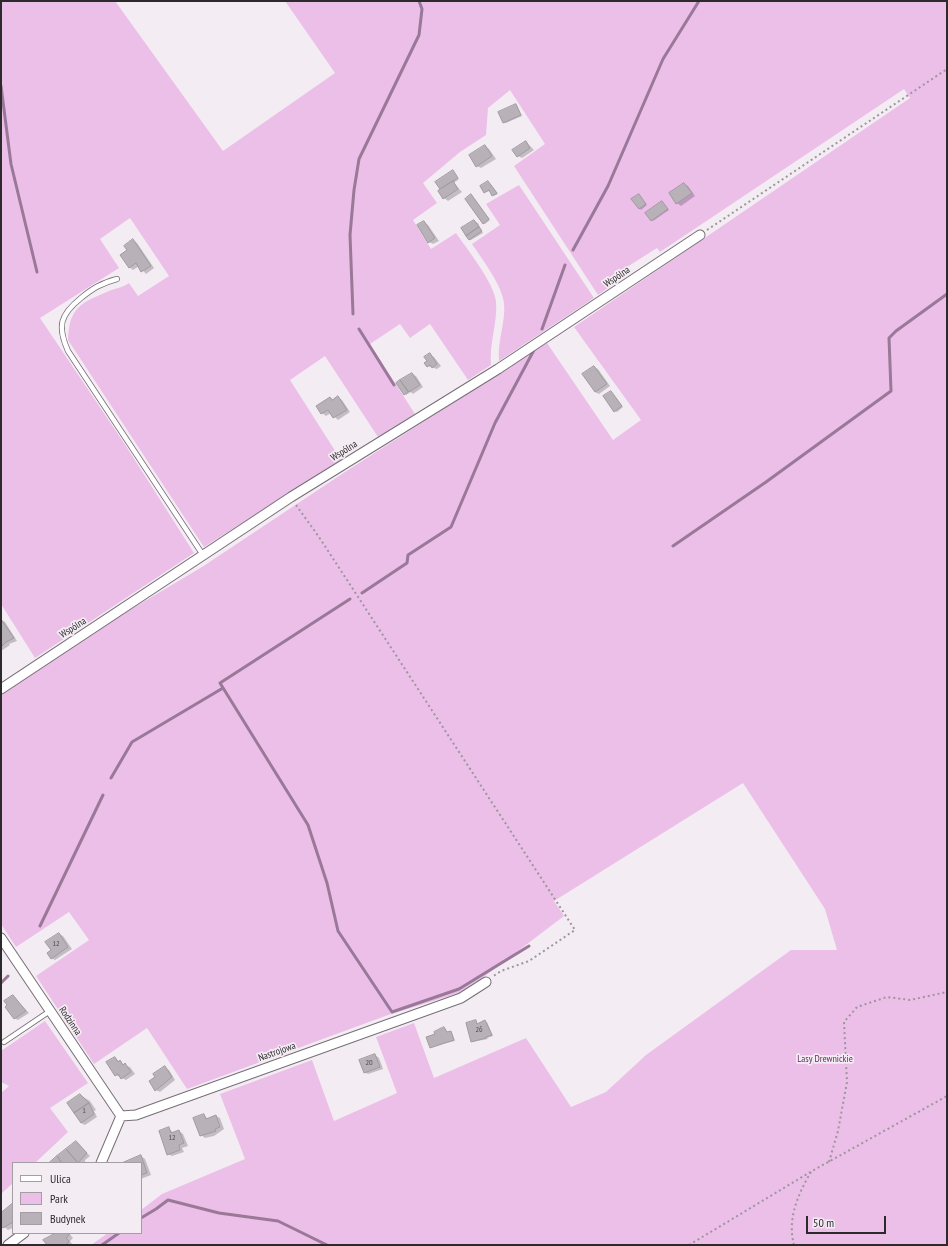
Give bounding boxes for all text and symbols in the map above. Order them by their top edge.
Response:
street label: Wspólna [602,264,632,290]
street label: Wspólna [328,438,360,464]
street label: Wspólna [58,615,88,641]
house number: 12 [52,939,60,949]
street label: Rodzinna [56,1005,84,1037]
house number: 26 [475,1025,483,1035]
street label: Nastrojowa [257,1040,297,1064]
park label: Lasy Drewnickie [797,1053,853,1065]
house number: 20 [365,1058,373,1068]
house number: 1 [82,1106,86,1116]
house number: 12 [168,1133,176,1143]
legend [12,1162,142,1234]
text: Ulica [50,1171,71,1186]
text: Park [50,1191,68,1206]
scale bar [808,1208,888,1234]
text: Budynek [50,1211,85,1226]
text: 50 m [813,1215,834,1230]

